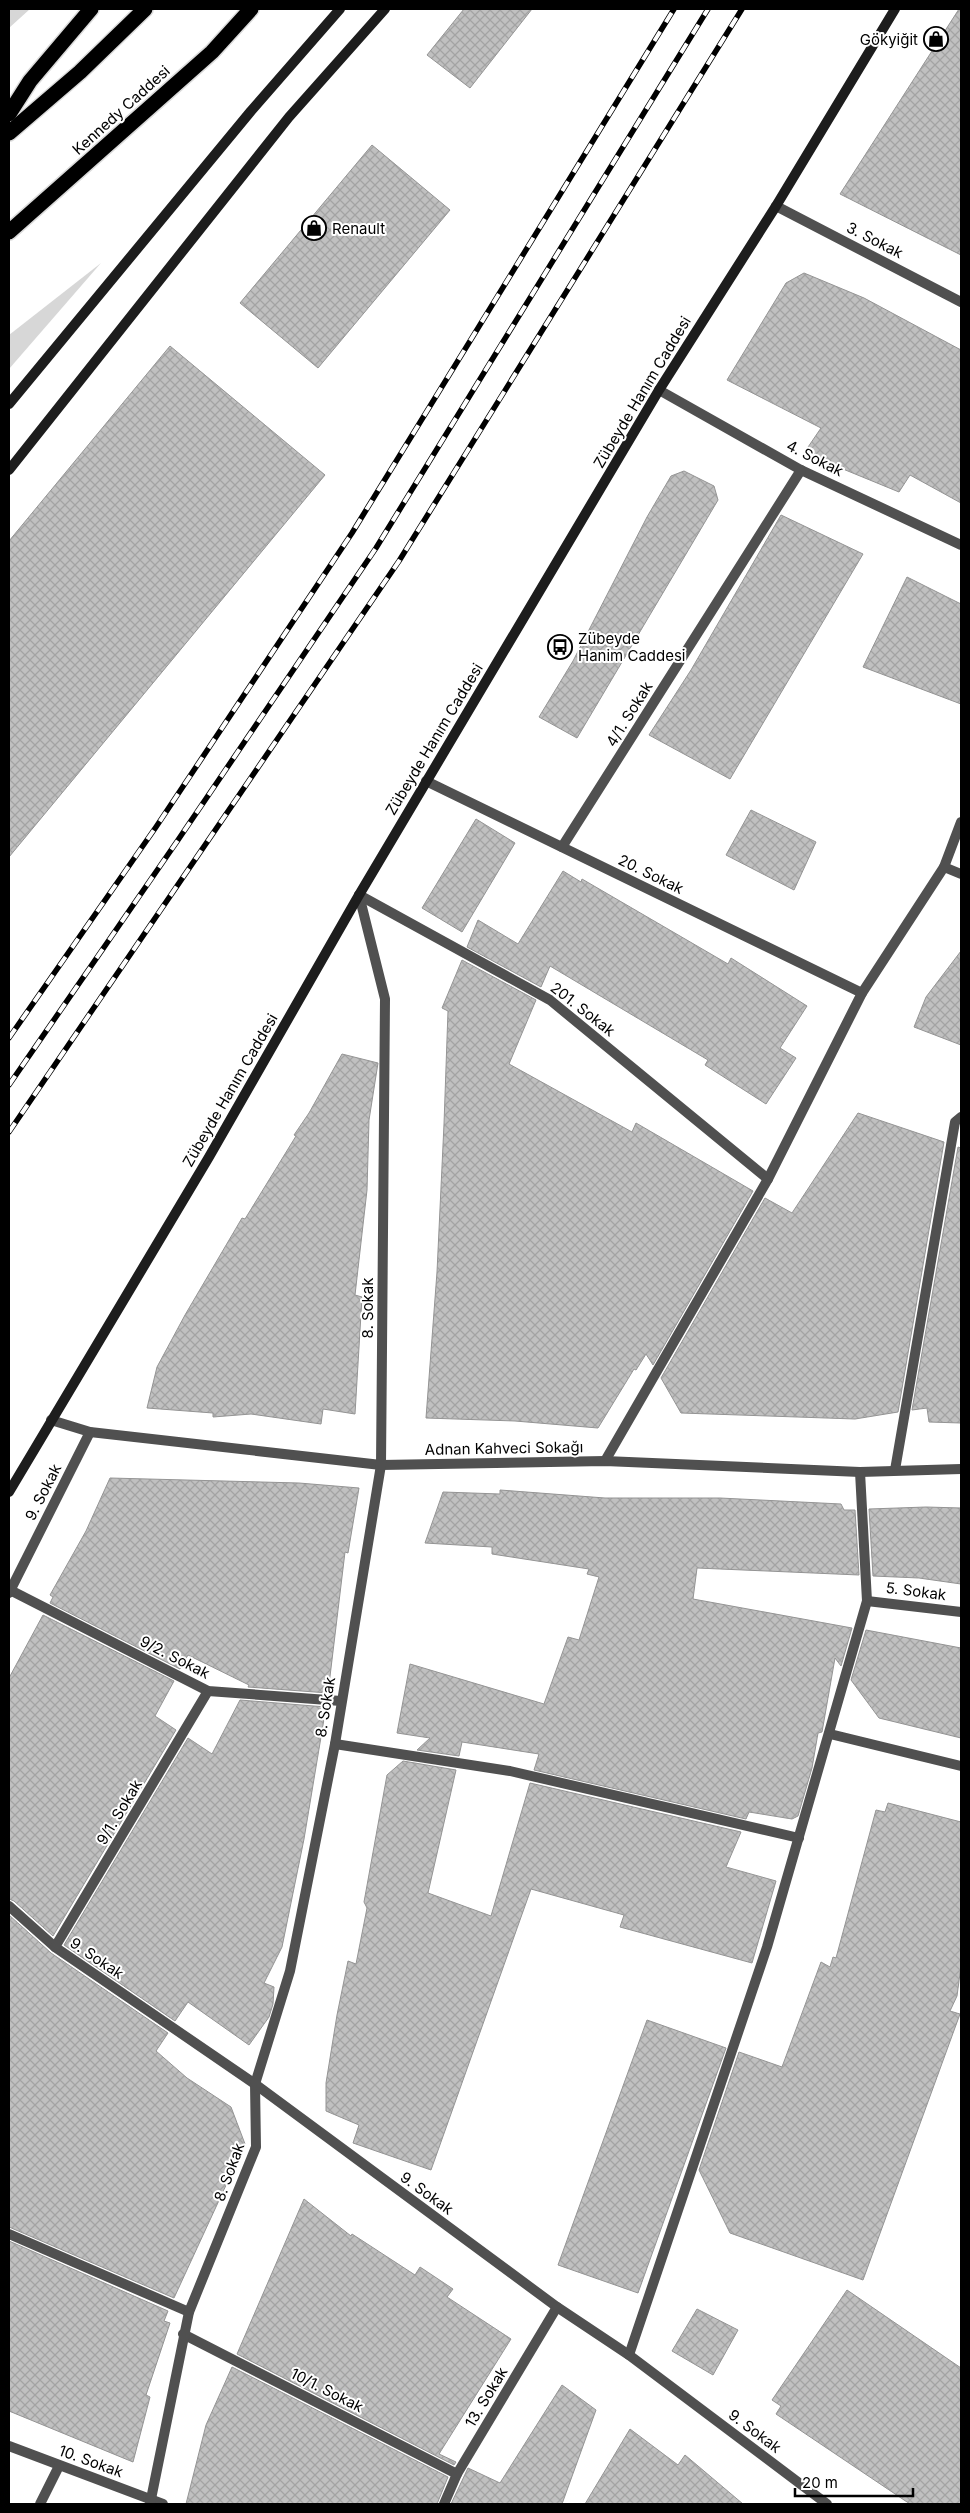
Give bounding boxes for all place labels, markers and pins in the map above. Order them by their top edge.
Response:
shop icon: Gökyiğit [923,26,949,52]
place label: Gökyiğit [860,30,918,49]
shop icon: Renault [301,215,327,241]
place label: Renault [332,219,385,238]
place label: Zübeyde Hanim Caddesi [578,629,685,665]
bus stop icon: Zübeyde Hanim Caddesi [547,634,573,660]

